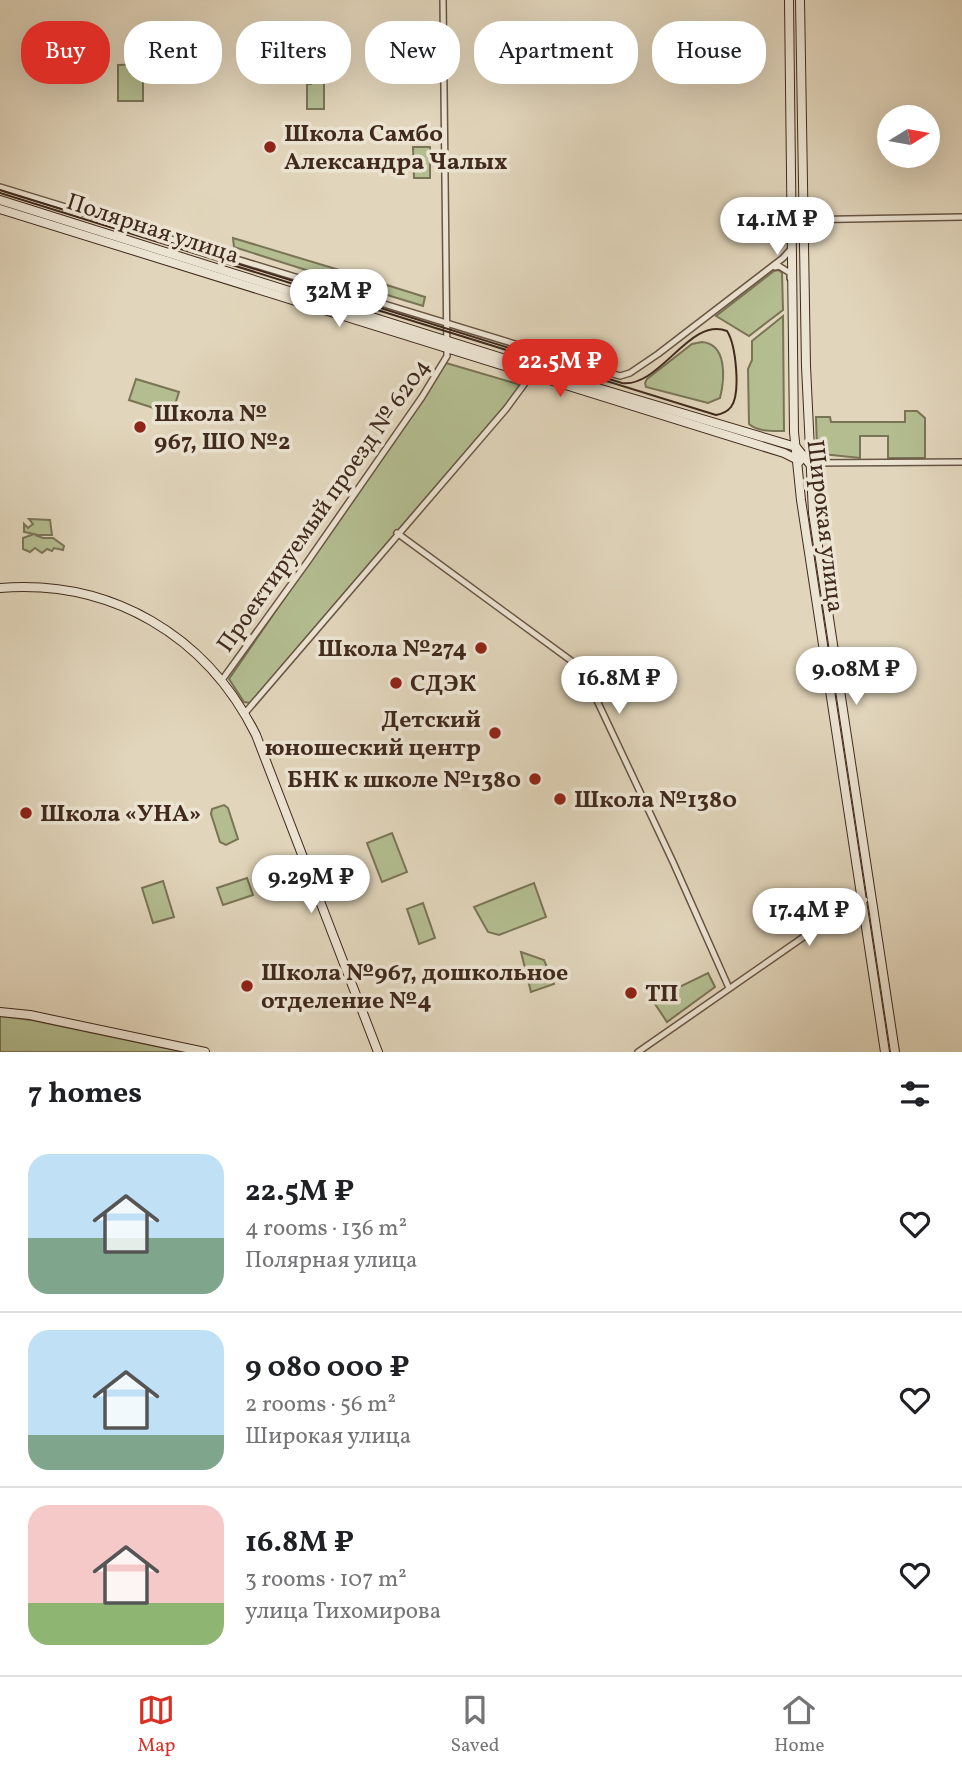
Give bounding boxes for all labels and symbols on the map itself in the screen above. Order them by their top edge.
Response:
north arrow [877,105,940,168]
place label: Школа Самбо Александра Чалых [284,118,508,180]
marker: Школа Самбо Александра Чалых [262,139,278,155]
street label: Полярная улица [62,186,243,274]
pin: 14.1M ₽ [712,198,842,257]
pin: 32M ₽ [290,270,388,329]
pin: 22.5M ₽ [495,340,625,399]
street label: Проектируемый проезд № 6204 [210,352,440,660]
place label: Школа № 967, ШО №2 [154,398,290,460]
marker: Школа № 967, ШО №2 [132,419,148,435]
street label: Широкая улица [797,438,851,614]
place label: Школа №274 [318,633,467,667]
marker: Школа №274 [473,640,489,656]
pin: 9.08M ₽ [791,648,921,707]
pin: 16.8M ₽ [554,656,684,716]
place label: СДЭК [410,668,477,702]
marker: СДЭК [388,675,404,691]
place label: Детский юношеский центр [265,704,481,766]
marker: Детский юношеский центр [487,725,503,741]
place label: БНК к школе №1380 [287,764,521,798]
marker: БНК к школе №1380 [527,771,543,787]
place label: Школа №1380 [574,784,737,818]
marker: Школа №1380 [552,791,568,807]
place label: Школа «УНА» [40,798,201,832]
marker: Школа «УНА» [18,805,34,821]
pin: 9.29M ₽ [246,856,376,915]
pin: 17.4M ₽ [744,888,874,948]
place label: Школа №967, дошкольное отделение №4 [261,957,568,1019]
marker: Школа №967, дошкольное отделение №4 [239,978,255,994]
place label: ТП [645,978,679,1012]
marker: ТП [623,985,639,1001]

